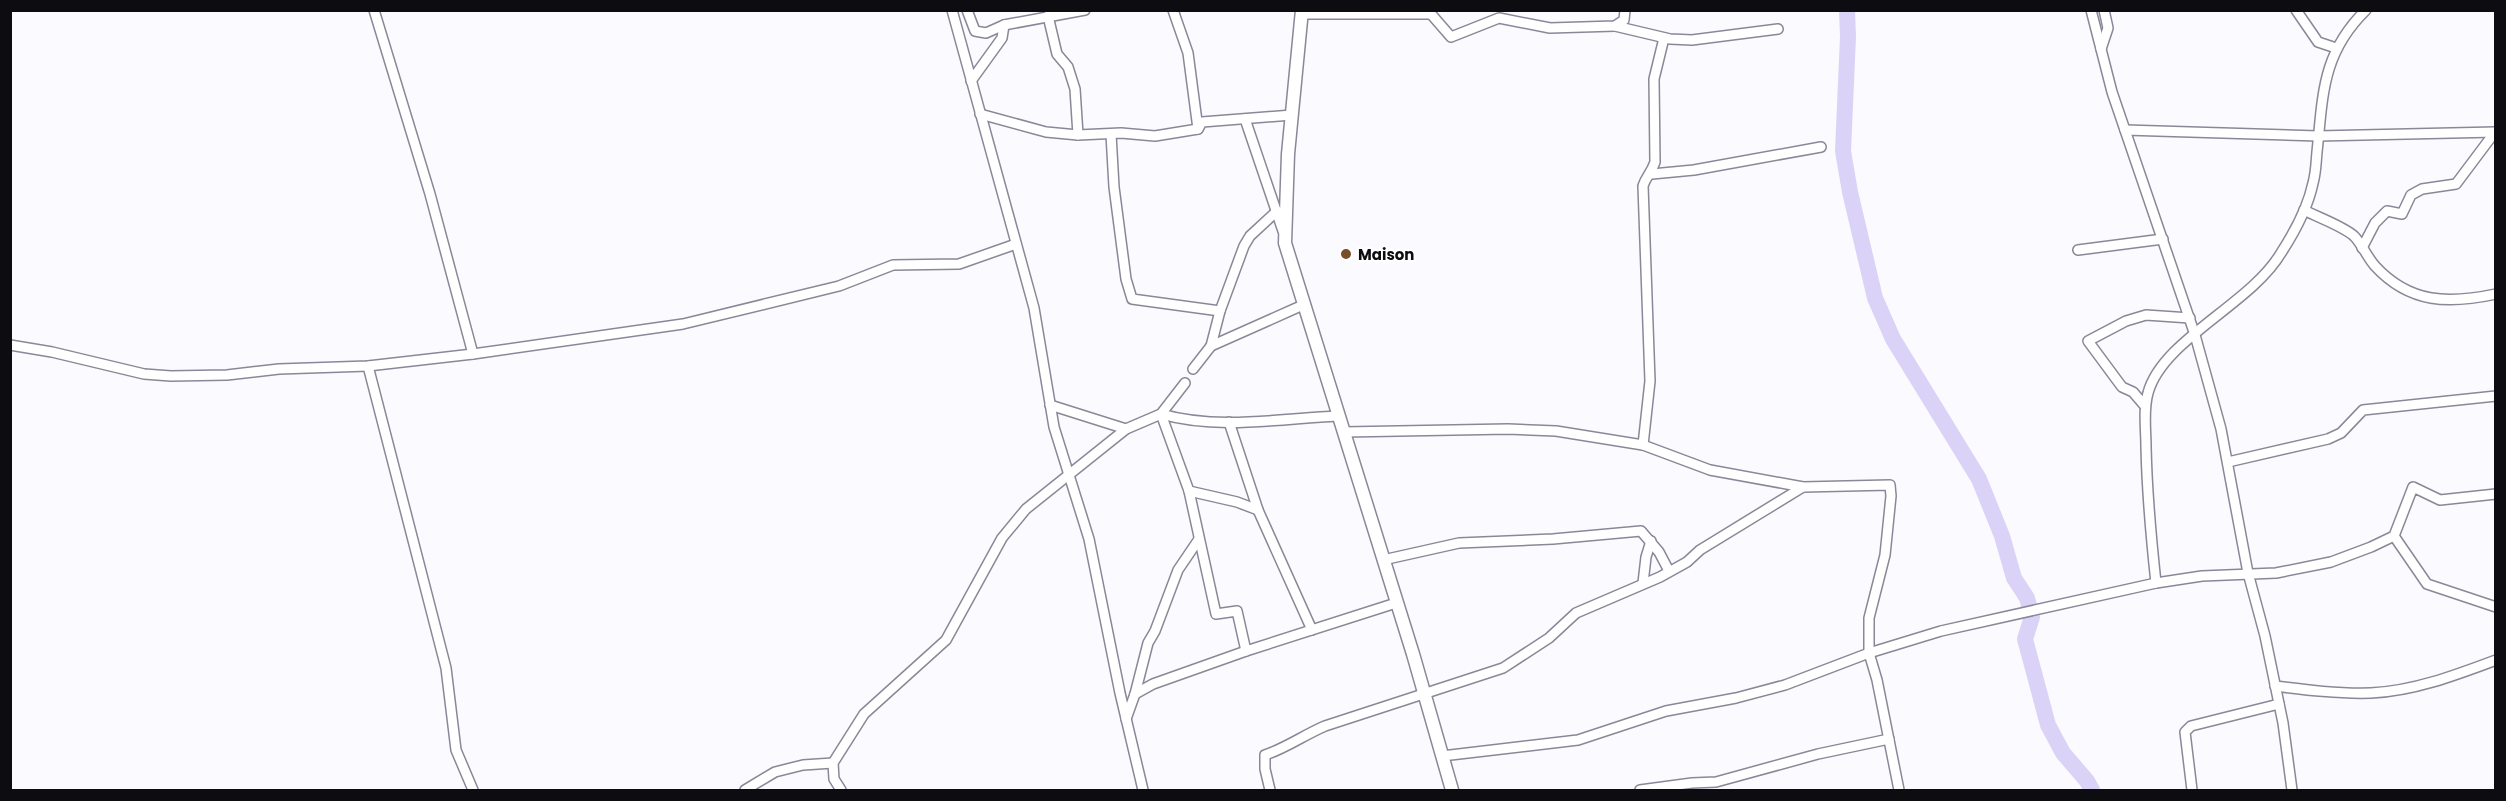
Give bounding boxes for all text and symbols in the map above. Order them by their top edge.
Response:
place label: Maison [1358,244,1414,265]
marker: Maison [1339,247,1353,261]

